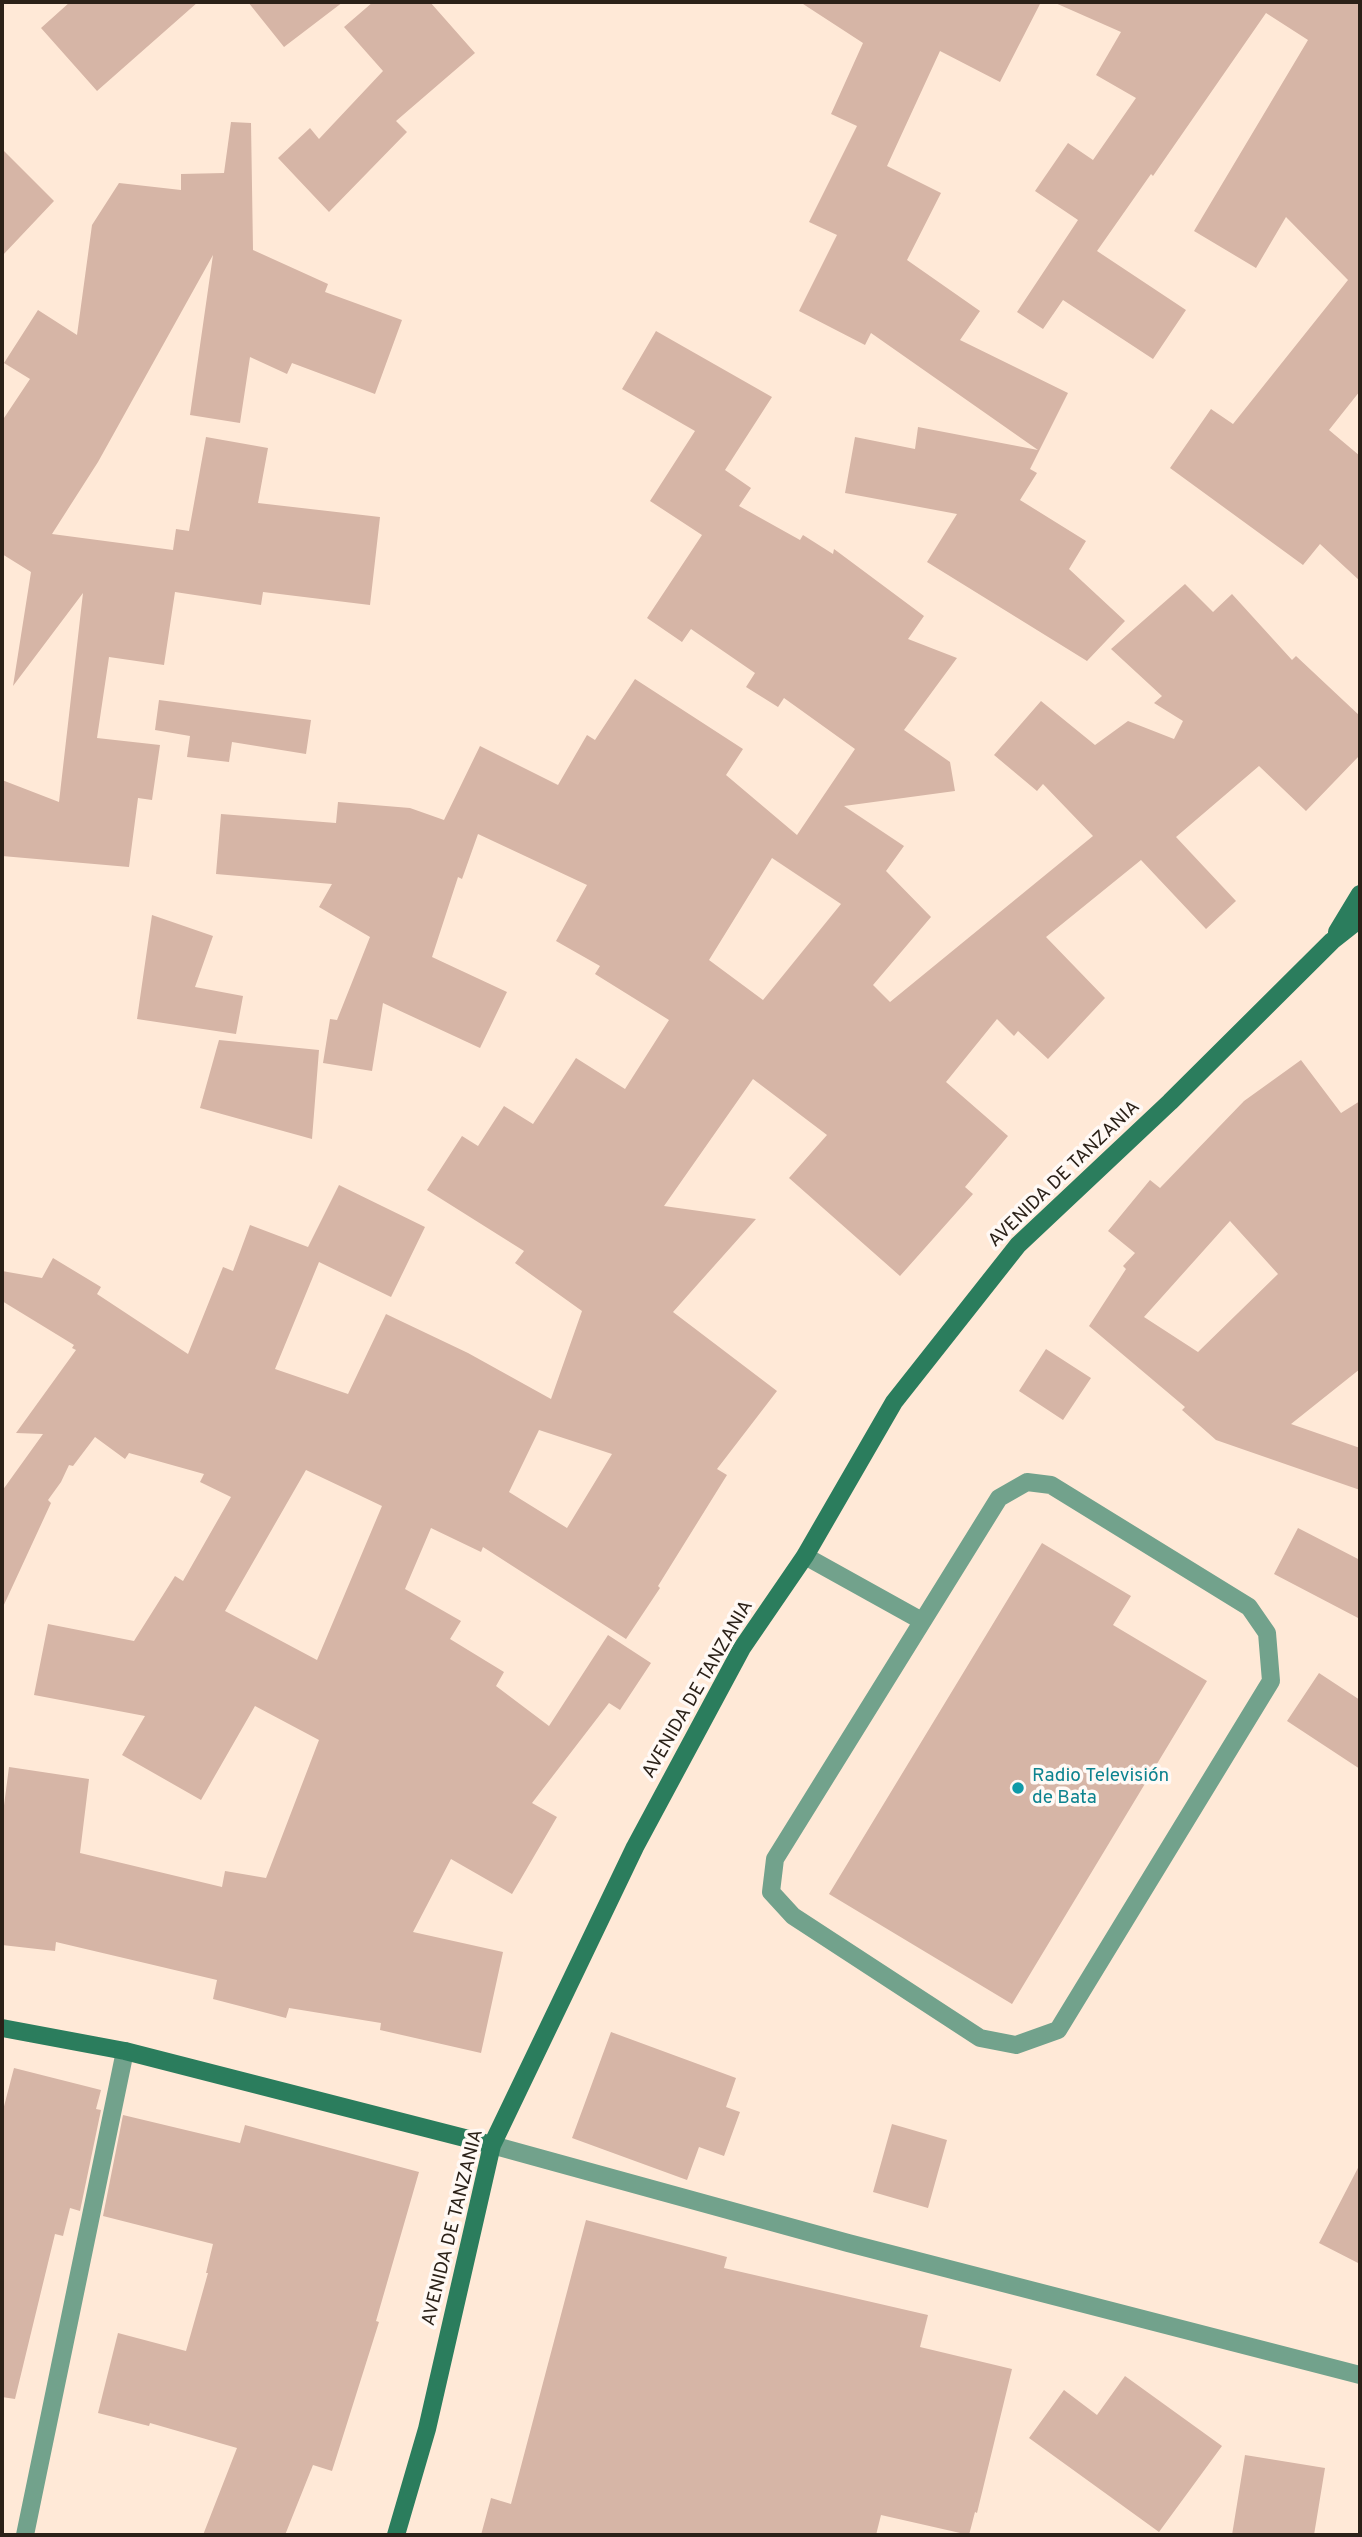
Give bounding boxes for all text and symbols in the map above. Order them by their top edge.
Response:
street label: AVENIDA DE TANZANIA [985,1097,1145,1253]
street label: AVENIDA DE TANZANIA [639,1597,759,1783]
place label: Radio Televisión de Bata [1032,1766,1169,1810]
marker: Radio Televisión de Bata [1010,1780,1026,1796]
street label: AVENIDA DE TANZANIA [419,2127,489,2329]

